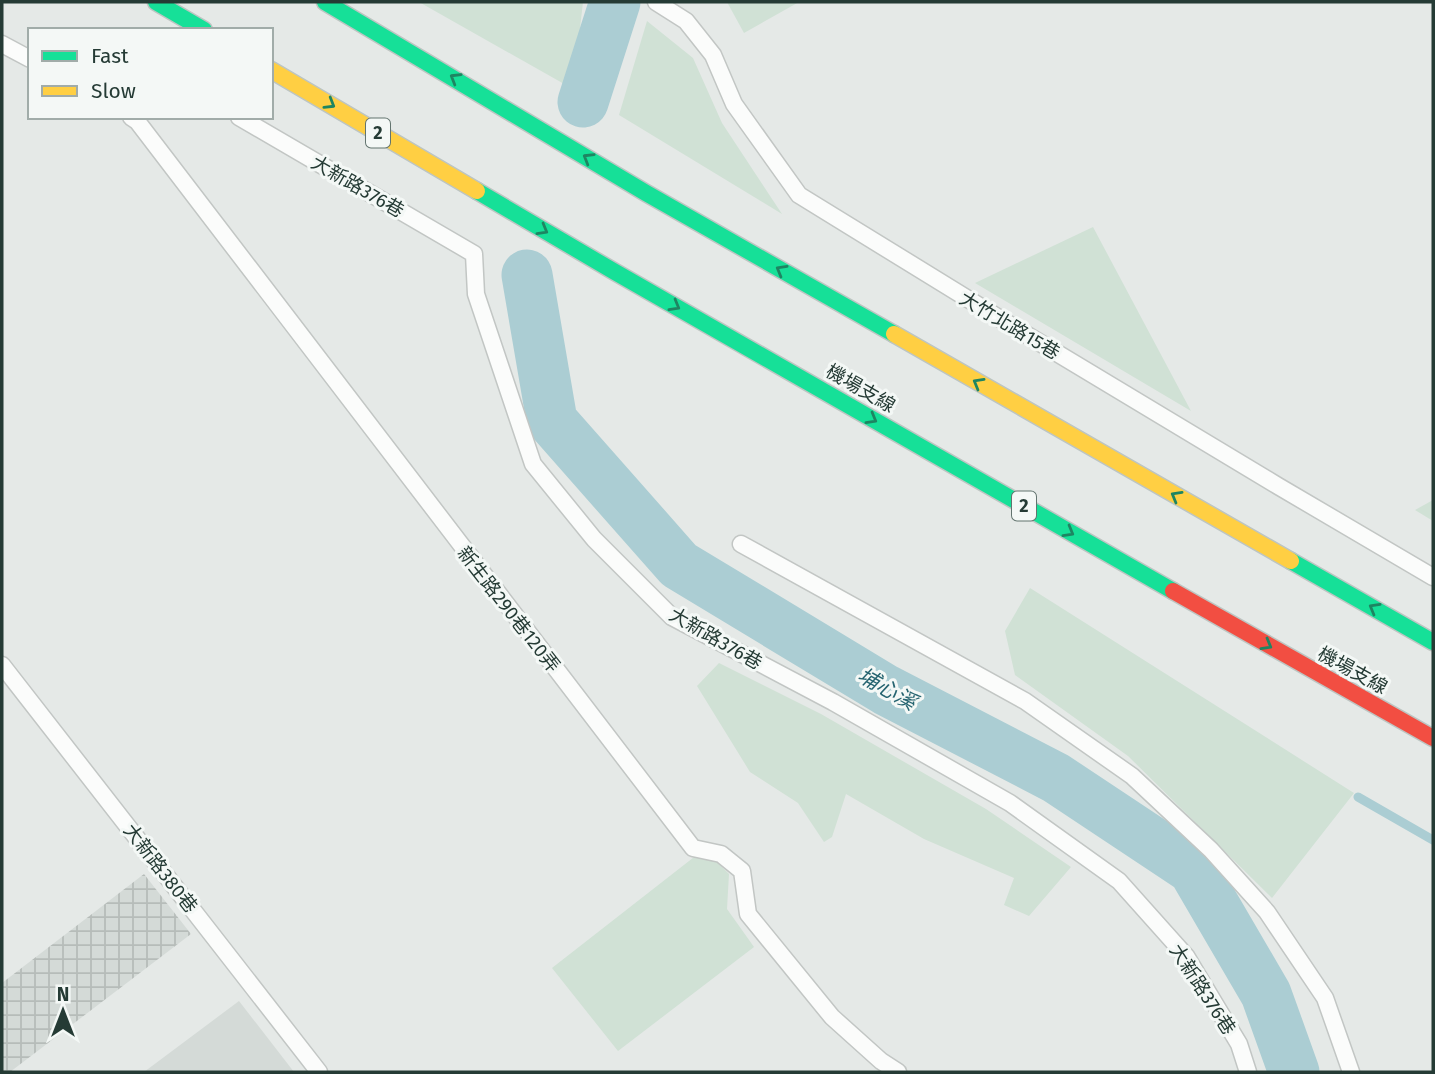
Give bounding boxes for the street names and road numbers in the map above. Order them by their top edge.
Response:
road number: 2 [366,118,390,148]
street label: 大新路376巷 [307,151,408,222]
street label: 大竹北路15巷 [955,287,1064,364]
street label: 機場支線 [822,359,899,417]
road number: 2 [1012,492,1036,520]
street label: 新生路290巷120弄 [452,542,565,677]
street label: 大新路376巷 [665,603,766,674]
street label: 機場支線 [1314,642,1392,699]
street label: 大新路380巷 [119,819,202,917]
street label: 大新路376巷 [1165,940,1240,1039]

